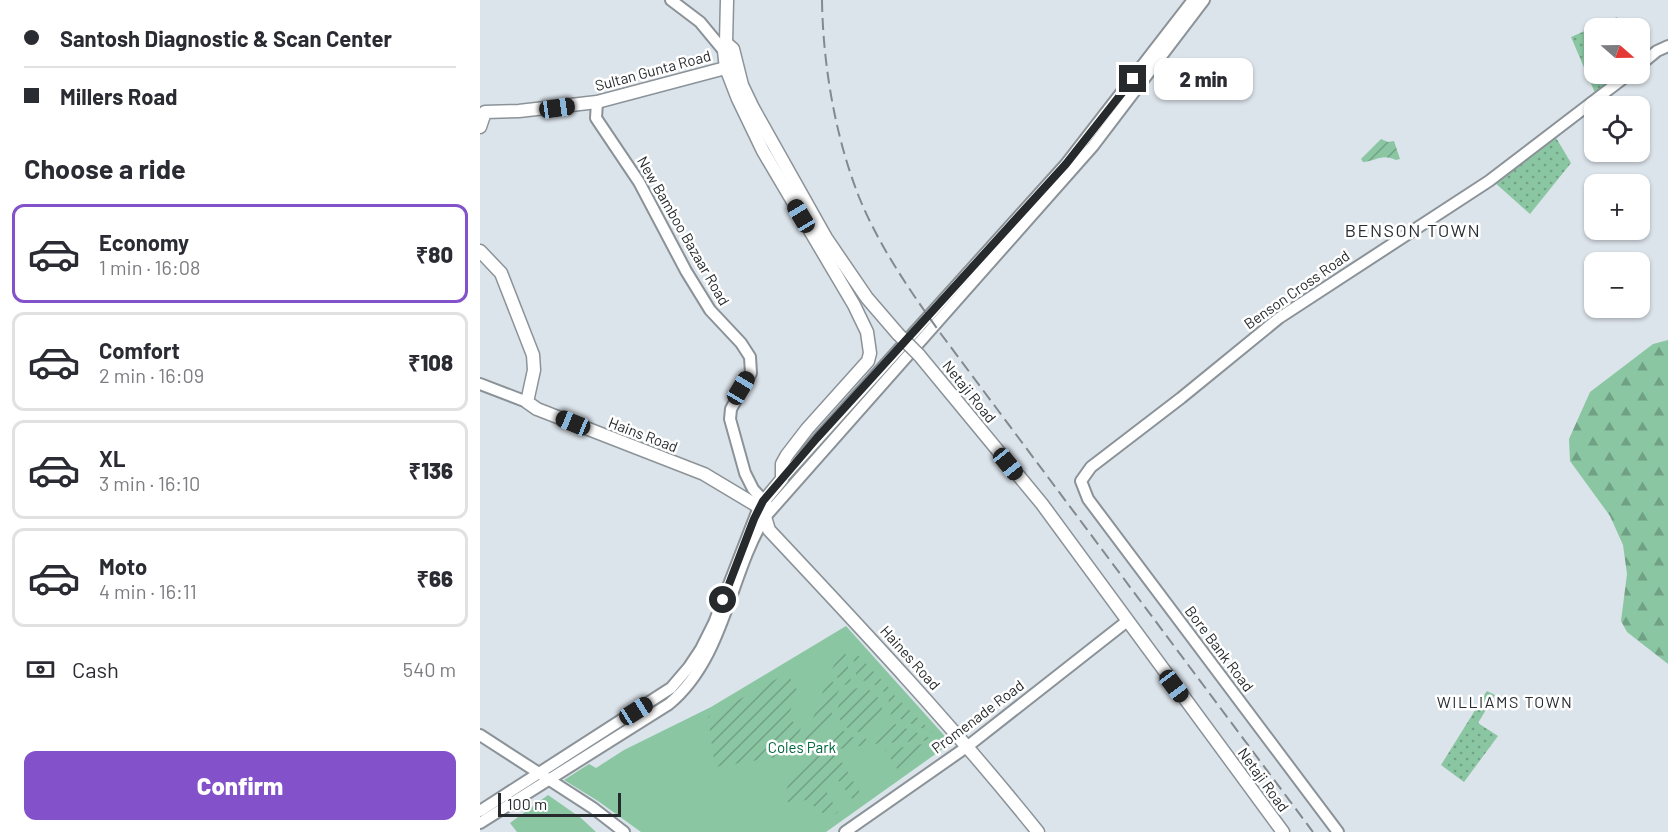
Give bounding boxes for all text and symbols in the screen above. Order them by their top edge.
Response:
north arrow [1584,18,1650,84]
map controls [1584,18,1650,318]
text: Santosh Diagnostic & Scan Center [60,25,392,51]
street label: Sultan Gunta Road [593,46,713,94]
callout: 2 min [1154,58,1253,100]
route end [1119,65,1146,92]
text: 2 min [1179,67,1228,91]
text: Millers Road [60,83,177,109]
button: locate [1584,96,1650,162]
car [538,97,576,119]
text: Choose a ride [24,152,186,184]
street label: New Bamboo Bazaar Road [634,153,734,308]
button: + [1584,174,1650,240]
car [784,196,818,236]
district label: BENSON TOWN [1345,219,1481,241]
icon: car [27,227,81,281]
text: Economy [99,229,189,255]
text: ₹80 [416,241,453,267]
street label: Benson Cross Road [1240,246,1353,332]
button: − [1584,252,1650,318]
text: 1 min · 16:08 [99,255,200,279]
icon: car [27,335,81,389]
text: Comfort [99,337,180,363]
text: ₹108 [408,349,453,375]
street label: Netaji Road [939,357,1000,426]
text: 2 min · 16:09 [99,363,204,387]
car [724,368,758,408]
car [553,408,593,438]
street label: Hains Road [606,413,681,456]
icon: car [27,443,81,497]
car [990,444,1026,484]
text: XL [99,445,125,471]
text: ₹136 [409,457,453,483]
text: 3 min · 16:10 [99,471,200,495]
icon: car [27,551,81,605]
text: Moto [99,553,147,579]
text: ₹66 [416,565,453,591]
text: 4 min · 16:11 [99,579,197,603]
route start [709,586,736,613]
street label: Bore Bank Road [1182,602,1258,695]
street label: Haines Road [877,621,944,693]
icon: cash [24,653,57,686]
text: Cash [72,656,119,682]
text: 540 m [403,657,456,681]
car [1156,666,1192,706]
street label: Promenade Road [928,676,1027,757]
district label: WILLIAMS TOWN [1437,692,1573,711]
car [616,694,656,728]
park label: Coles Park [768,738,837,756]
street label: Netaji Road [1235,744,1293,815]
button: Confirm [24,751,456,820]
scale bar [498,790,621,818]
text: 100 m [507,794,547,813]

